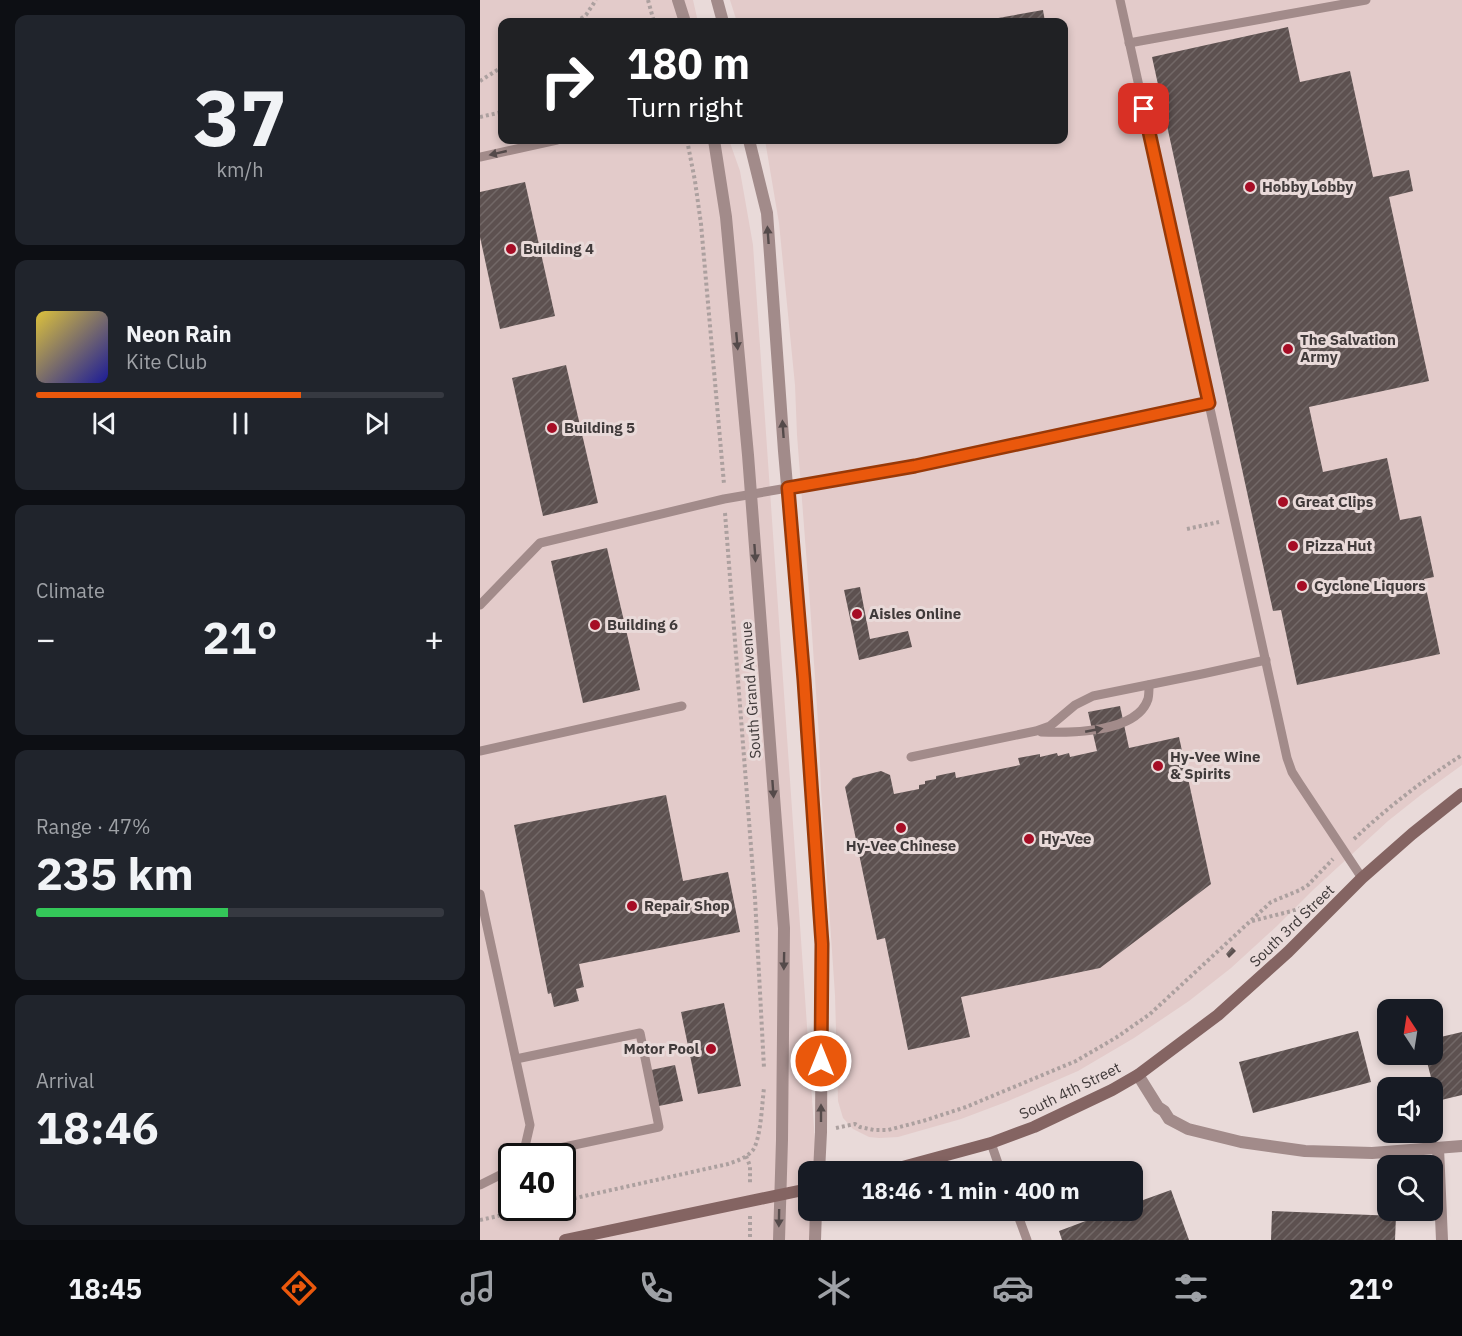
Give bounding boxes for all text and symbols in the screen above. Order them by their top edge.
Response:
text: 180 m [627,36,750,91]
icon: right [528,42,606,120]
text: 37 [193,66,287,167]
pin [1118,83,1169,134]
text: Turn right [627,89,744,124]
icon: arrive [1127,92,1160,125]
one-way arrow [489,148,507,158]
text: km/h [216,156,264,183]
place label: Hobby Lobby [1262,177,1353,196]
marker: Hobby Lobby [1243,180,1257,194]
one-way arrow [763,225,773,244]
place label: Building 4 [523,239,594,258]
marker: Building 4 [504,242,518,256]
text: Neon Rain [126,319,232,348]
place label: The Salvation Army [1300,330,1396,366]
one-way arrow [732,331,742,350]
marker: The Salvation Army [1281,342,1295,356]
text: Kite Club [126,348,207,375]
icon: previous [88,407,121,440]
icon: pause [224,407,257,440]
icon: next [360,407,393,440]
place label: Building 5 [564,418,635,437]
one-way arrow [778,420,787,439]
marker: Building 5 [545,421,559,435]
place label: Great Clips [1295,492,1374,511]
marker: Great Clips [1276,495,1290,509]
place label: Pizza Hut [1305,536,1373,555]
marker: Pizza Hut [1286,539,1300,553]
one-way arrow [750,543,760,562]
place label: Cyclone Liquors [1314,576,1426,595]
text: Climate [36,577,105,604]
marker: Cyclone Liquors [1295,579,1309,593]
place label: Aisles Online [869,604,961,623]
marker: Aisles Online [850,607,864,621]
text: 21° [202,608,278,666]
place label: Building 6 [607,615,678,634]
text: − [36,617,56,660]
text: + [424,617,444,660]
marker: Building 6 [588,618,602,632]
street label: South Grand Avenue [736,621,765,759]
one-way arrow [1085,725,1104,734]
place label: Hy-Vee Wine & Spirits [1170,747,1260,783]
marker: Hy-Vee Wine & Spirits [1151,759,1165,773]
one-way arrow [769,779,778,798]
text: Range · 47% [36,813,151,840]
marker: Hy-Vee Chinese [894,821,908,835]
place label: Hy-Vee [1041,829,1092,848]
marker: Hy-Vee [1022,832,1036,846]
place label: Hy-Vee Chinese [846,836,956,855]
text: 235 km [36,844,194,902]
street label: South 3rd Street [1245,880,1338,971]
place label: Repair Shop [644,896,730,915]
marker: Repair Shop [625,899,639,913]
one-way arrow [779,951,789,970]
north arrow [1377,999,1443,1065]
map controls [1377,999,1443,1221]
position arrow [789,1029,853,1093]
place label: Motor Pool [624,1039,699,1058]
marker: Motor Pool [704,1042,718,1056]
street label: South 4th Street [1016,1058,1124,1123]
text: Arrival [36,1067,94,1094]
button: sound [1377,1077,1443,1143]
text: 18:46 [36,1098,159,1156]
one-way arrow [816,1104,826,1123]
speed limit sign: 40 [498,1143,576,1221]
button: search [1377,1155,1443,1221]
text: 18:46 · 1 min · 400 m [861,1176,1080,1205]
one-way arrow [774,1208,784,1227]
icon: directions [278,1267,320,1309]
icon: music [457,1267,499,1309]
icon: phone [635,1267,677,1309]
icon: climate [813,1267,855,1309]
icon: car [992,1267,1034,1309]
icon: filters [1170,1267,1212,1309]
text: 18:45 [68,1271,142,1306]
text: 21° [1349,1271,1394,1306]

